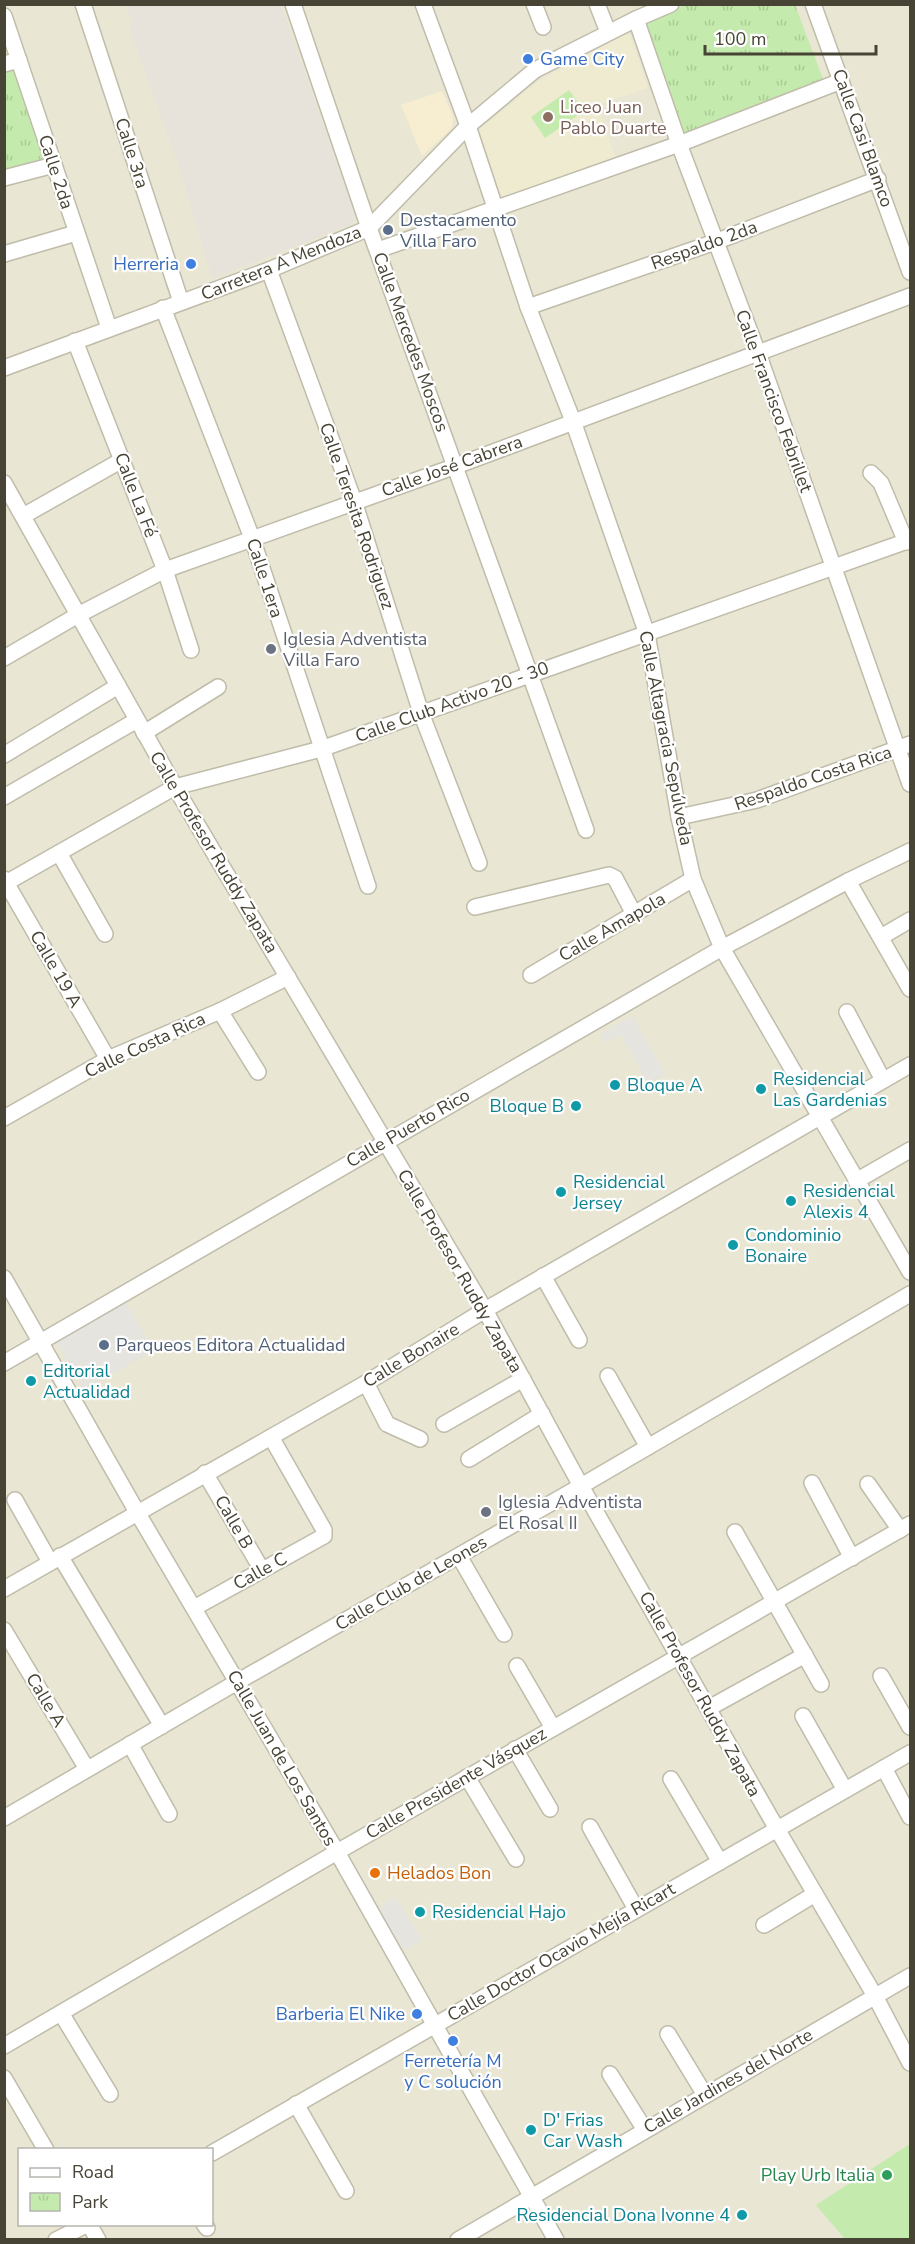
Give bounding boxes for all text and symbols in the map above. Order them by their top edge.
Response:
scale bar [705,18,876,56]
text: 100 m [714,27,766,51]
place label: Game City [540,47,625,71]
marker: Game City [521,52,535,66]
street label: Calle Casi Blamco [827,66,899,210]
place label: Liceo Juan Pablo Duarte [560,95,667,140]
marker: Liceo Juan Pablo Duarte [541,110,555,124]
street label: Calle 3ra [109,115,155,191]
street label: Calle 2da [33,132,79,212]
place label: Destacamento Villa Faro [399,208,517,253]
street label: Respaldo 2da [648,215,760,275]
street label: Carretera A Mendoza [197,220,365,306]
marker: Destacamento Villa Faro [381,223,395,237]
street label: Calle Mercedes Moscos [367,249,455,435]
place label: Herreria [113,252,179,276]
marker: Herreria [184,257,198,271]
street label: Calle Francisco Febrillet [730,306,818,496]
street label: Calle Teresita Rodriguez [314,420,400,612]
street label: Calle José Cabrera [378,429,526,503]
street label: Calle La Fé [109,449,163,541]
street label: Calle 1era [241,535,289,621]
place label: Iglesia Adventista Villa Faro [282,627,427,672]
street label: Calle Altagracia Sepúlveda [633,628,699,848]
marker: Iglesia Adventista Villa Faro [264,642,278,656]
street label: Calle Club Activo 20 - 30 [352,656,552,748]
street label: Respaldo Costa Rica [731,740,895,816]
street label: Calle Profesor Ruddy Zapata [144,747,284,957]
street label: Calle Amapola [554,887,670,967]
street label: Calle 19 A [24,926,88,1012]
street label: Calle Costa Rica [81,1007,209,1083]
place label: Residencial Las Gardenias [773,1067,887,1112]
place label: Bloque A [627,1073,702,1097]
marker: Bloque A [608,1078,622,1092]
marker: Residencial Las Gardenias [754,1082,768,1096]
street label: Calle Puerto Rico [342,1083,474,1173]
place label: Bloque B [490,1094,564,1118]
marker: Bloque B [569,1099,583,1113]
street label: Calle Profesor Ruddy Zapata [392,1165,528,1377]
place label: Residencial Jersey [572,1170,666,1215]
place label: Residencial Alexis 4 [803,1179,896,1224]
marker: Residencial Jersey [554,1185,568,1199]
marker: Residencial Alexis 4 [784,1194,798,1208]
place label: Condominio Bonaire [745,1223,841,1268]
marker: Condominio Bonaire [726,1238,740,1252]
street label: Calle Bonaire [358,1317,464,1393]
place label: Parqueos Editora Actualidad [116,1333,345,1357]
marker: Parqueos Editora Actualidad [97,1338,111,1352]
place label: Editorial Actualidad [43,1359,130,1404]
marker: Editorial Actualidad [24,1374,38,1388]
place label: Iglesia Adventista El Rosal II [498,1490,642,1535]
street label: Calle B [209,1491,259,1553]
marker: Iglesia Adventista El Rosal II [479,1505,493,1519]
street label: Calle Club de Leones [331,1530,491,1636]
street label: Calle C [229,1546,291,1596]
street label: Calle Profesor Ruddy Zapata [633,1587,767,1801]
street label: Calle Juan de Los Santos [222,1665,342,1851]
street label: Calle A [20,1668,72,1732]
street label: Calle Presidente Vásquez [361,1721,551,1845]
place label: Helados Bon [387,1861,491,1885]
marker: Helados Bon [368,1866,382,1880]
street label: Calle Doctor Ocavio Mejía Ricart [443,1876,680,2027]
place label: Residencial Hajo [432,1900,566,1924]
marker: Residencial Hajo [413,1905,427,1919]
place label: Barberia El Nike [276,2002,405,2026]
marker: Barberia El Nike [410,2007,424,2021]
street label: Calle Jardines del Norte [639,2023,817,2139]
marker: Ferretería M y C solución [446,2034,460,2048]
place label: Ferretería M y C solución [404,2049,502,2094]
place label: D' Frias Car Wash [543,2108,623,2153]
marker: D' Frias Car Wash [524,2123,538,2137]
legend [18,2148,213,2226]
text: Road [72,2160,114,2184]
place label: Play Urb Italia [761,2163,875,2187]
marker: Play Urb Italia [880,2168,894,2182]
text: Park [72,2190,109,2214]
place label: Residencial Dona Ivonne 4 [516,2203,730,2227]
marker: Residencial Dona Ivonne 4 [735,2208,749,2222]

